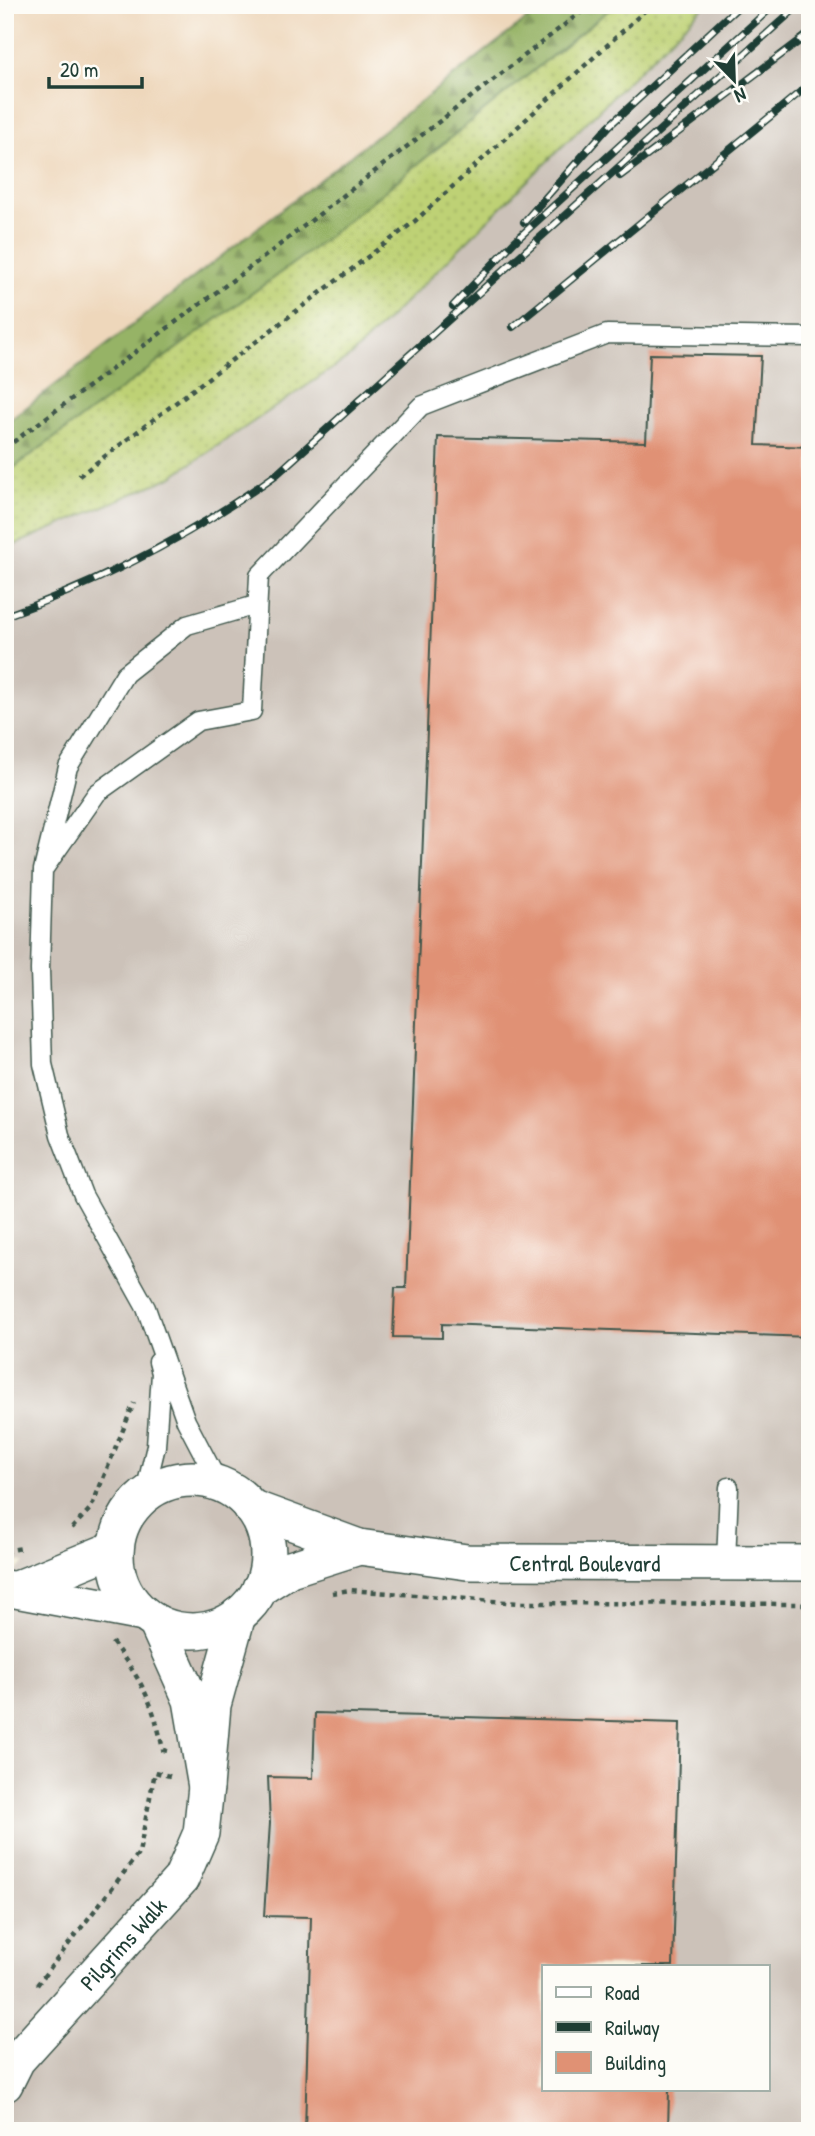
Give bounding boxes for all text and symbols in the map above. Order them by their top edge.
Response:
scale bar [49,46,142,90]
north arrow [700,46,770,116]
text: 20 m [60,55,98,84]
text: N [731,82,750,110]
street label: Central Boulevard [509,1547,660,1578]
street label: Pilgrims Walk [72,1890,173,1997]
legend [542,1965,770,2090]
text: Road [605,1978,639,2007]
text: Railway [605,2013,660,2042]
text: Building [605,2048,666,2077]

